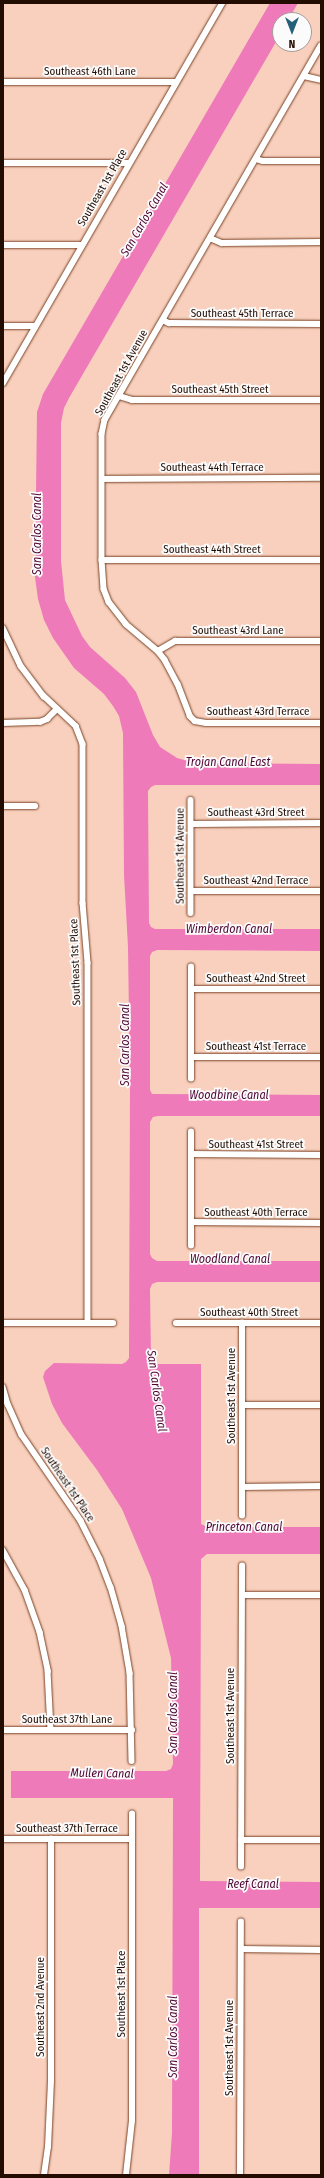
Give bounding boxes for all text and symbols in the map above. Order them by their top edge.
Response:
north arrow [272,12,312,52]
text: N [289,37,295,50]
street label: Southeast 46th Lane [44,65,136,79]
street label: Southeast 1st Place [76,147,130,229]
water label: San Carlos Canal [118,181,172,259]
street label: Southeast 45th Terrace [191,307,293,321]
street label: Southeast 1st Avenue [93,328,151,418]
street label: Southeast 45th Street [171,383,269,397]
street label: Southeast 44th Terrace [160,461,264,475]
water label: San Carlos Canal [31,493,45,575]
street label: Southeast 44th Street [163,543,261,557]
street label: Southeast 43rd Lane [192,624,284,638]
street label: Southeast 43rd Terrace [207,705,309,719]
water label: Trojan Canal East [186,756,270,770]
street label: Southeast 43rd Street [207,806,305,820]
street label: Southeast 1st Avenue [174,808,188,904]
street label: Southeast 42nd Terrace [204,874,308,888]
street label: Southeast 1st Place [68,918,84,1006]
water label: Wimberdon Canal [186,923,272,937]
street label: Southeast 42nd Street [206,972,306,986]
water label: San Carlos Canal [119,1004,133,1086]
street label: Southeast 41st Terrace [206,1040,306,1054]
water label: Woodbine Canal [189,1089,269,1103]
street label: Southeast 41st Street [209,1138,303,1152]
street label: Southeast 40th Terrace [204,1206,308,1220]
water label: Woodland Canal [190,1253,270,1267]
street label: Southeast 40th Street [200,1306,298,1320]
street label: Southeast 1st Avenue [225,1348,239,1444]
water label: San Carlos Canal [143,1349,169,1433]
street label: Southeast 1st Place [37,1445,97,1525]
water label: Princeton Canal [206,1521,282,1535]
street label: Southeast 1st Avenue [224,1668,238,1764]
water label: San Carlos Canal [167,1672,181,1754]
street label: Southeast 37th Lane [22,1713,112,1727]
water label: Mullen Canal [70,1766,134,1782]
street label: Southeast 37th Terrace [16,1822,118,1836]
water label: Reef Canal [227,1878,279,1892]
street label: Southeast 1st Place [115,1951,129,2037]
street label: Southeast 2nd Avenue [34,1957,48,2057]
water label: San Carlos Canal [167,1996,181,2078]
street label: Southeast 1st Avenue [223,2000,237,2096]

